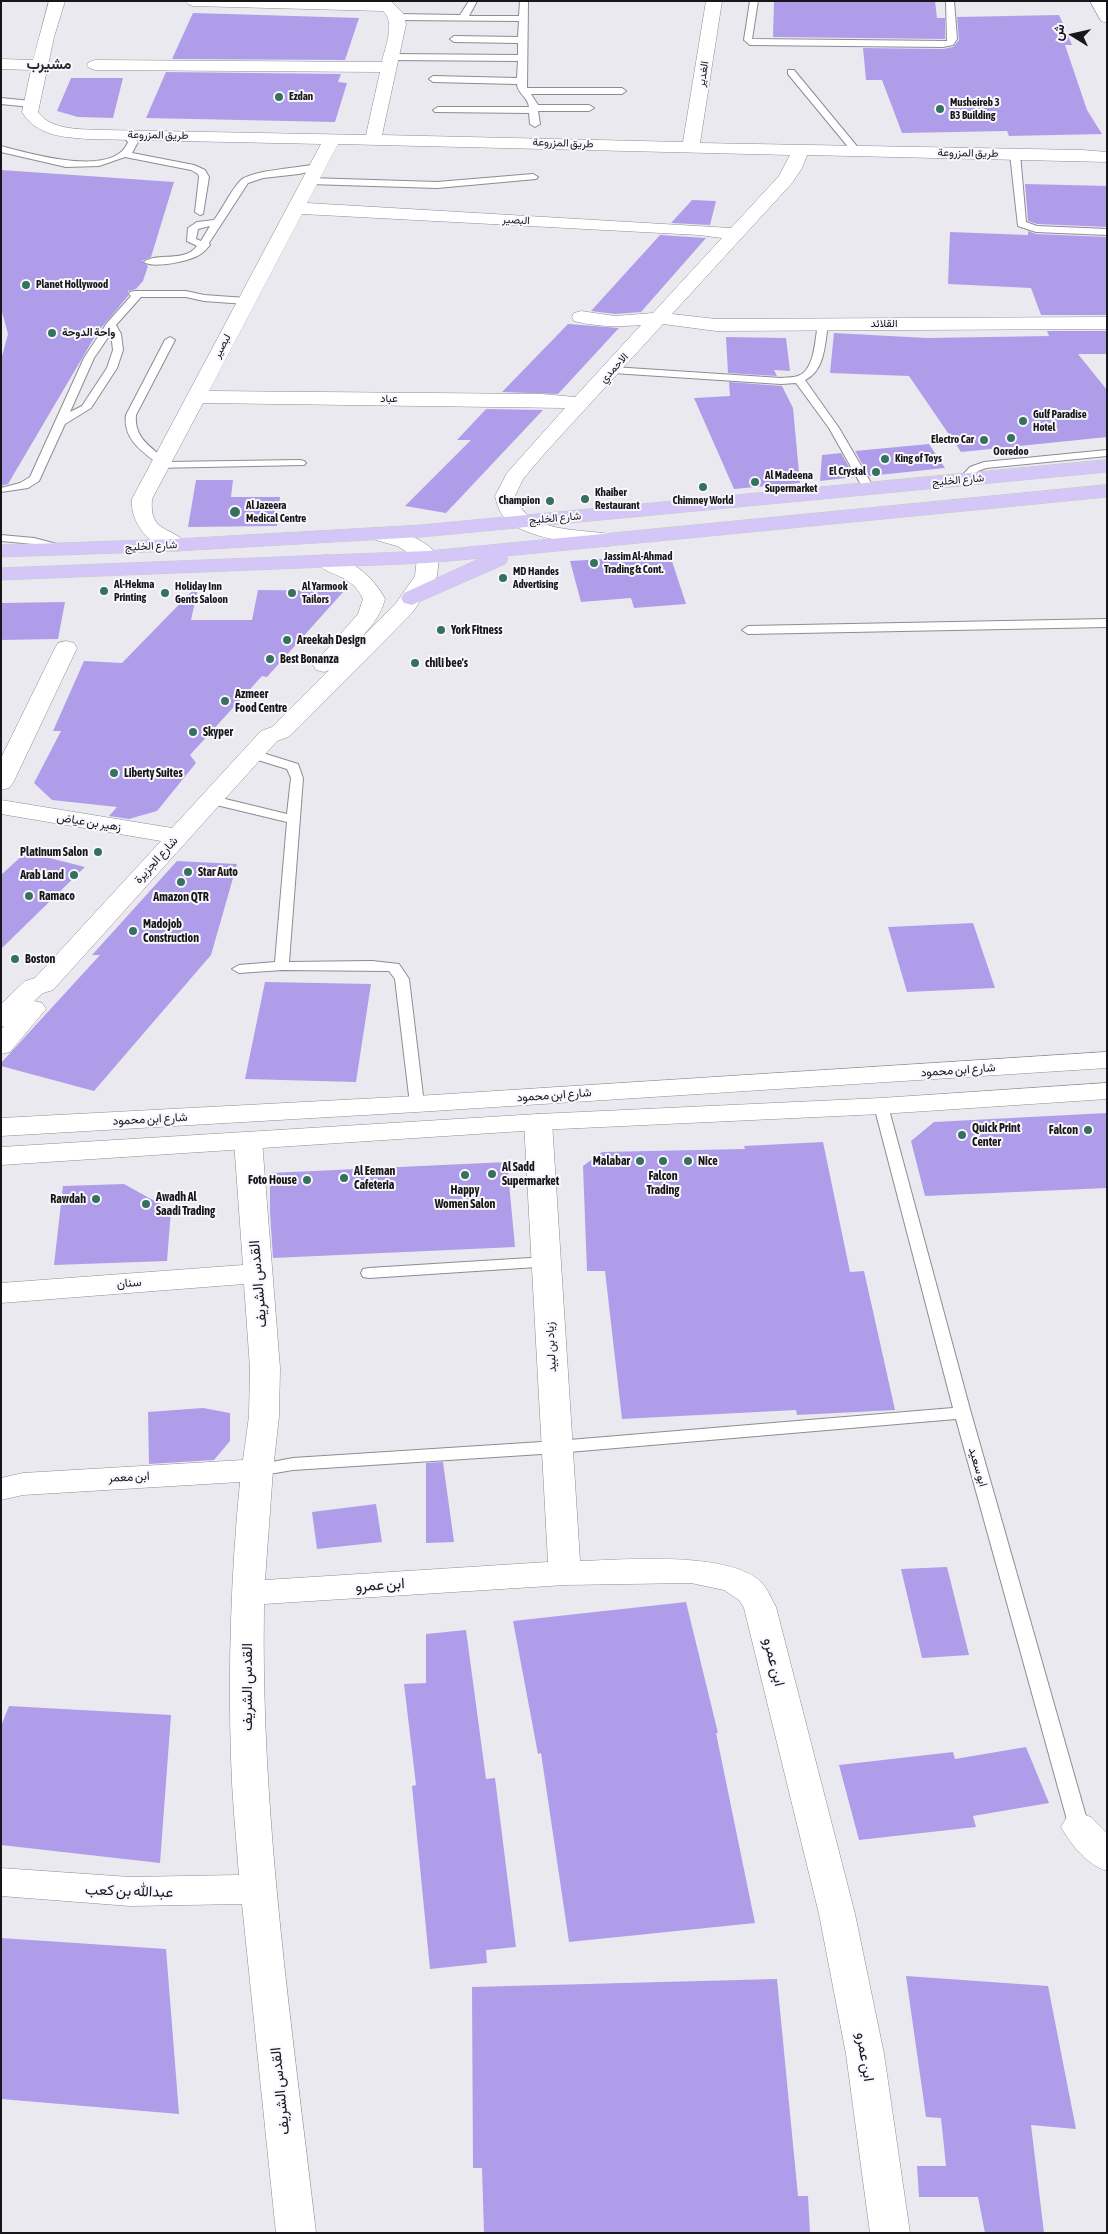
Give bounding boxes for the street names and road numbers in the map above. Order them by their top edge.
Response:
street label: الغدير [694,60,712,88]
street label: طريق المزروعة [127,128,189,142]
street label: طريق المزروعة [532,135,594,151]
street label: طريق المزروعة [937,146,999,160]
street label: البصير [502,213,530,227]
street label: القلائد [870,317,898,331]
street label: لبصير [210,332,234,360]
street label: الاحمدي [597,350,631,386]
street label: عباد [380,392,398,406]
street label: شارع الخليج [931,471,985,489]
street label: شارع الخليج [528,509,582,527]
street label: شارع الخليج [124,538,178,554]
street label: زهير بن عياض [56,810,122,834]
street label: شارع الجزيرة [131,834,181,886]
street label: شارع ابن محمود [920,1060,996,1080]
street label: شارع ابن محمود [516,1085,592,1105]
street label: شارع ابن محمود [112,1110,188,1128]
street label: القدس الشريف [245,1239,271,1329]
street label: سنان [116,1275,142,1291]
street label: زياد بن لبيد [542,1321,560,1373]
street label: ابو سعيد [966,1446,990,1488]
street label: ابن معمر [108,1469,150,1485]
street label: ابن عمرو [355,1574,405,1596]
street label: ابن عمرو [759,1636,789,1688]
street label: القدس الشريف [238,1643,256,1731]
street label: عبدالله بن كعب [85,1880,173,1902]
street label: ابن عمرو [852,2031,878,2083]
street label: القدس الشريف [266,2046,294,2136]

